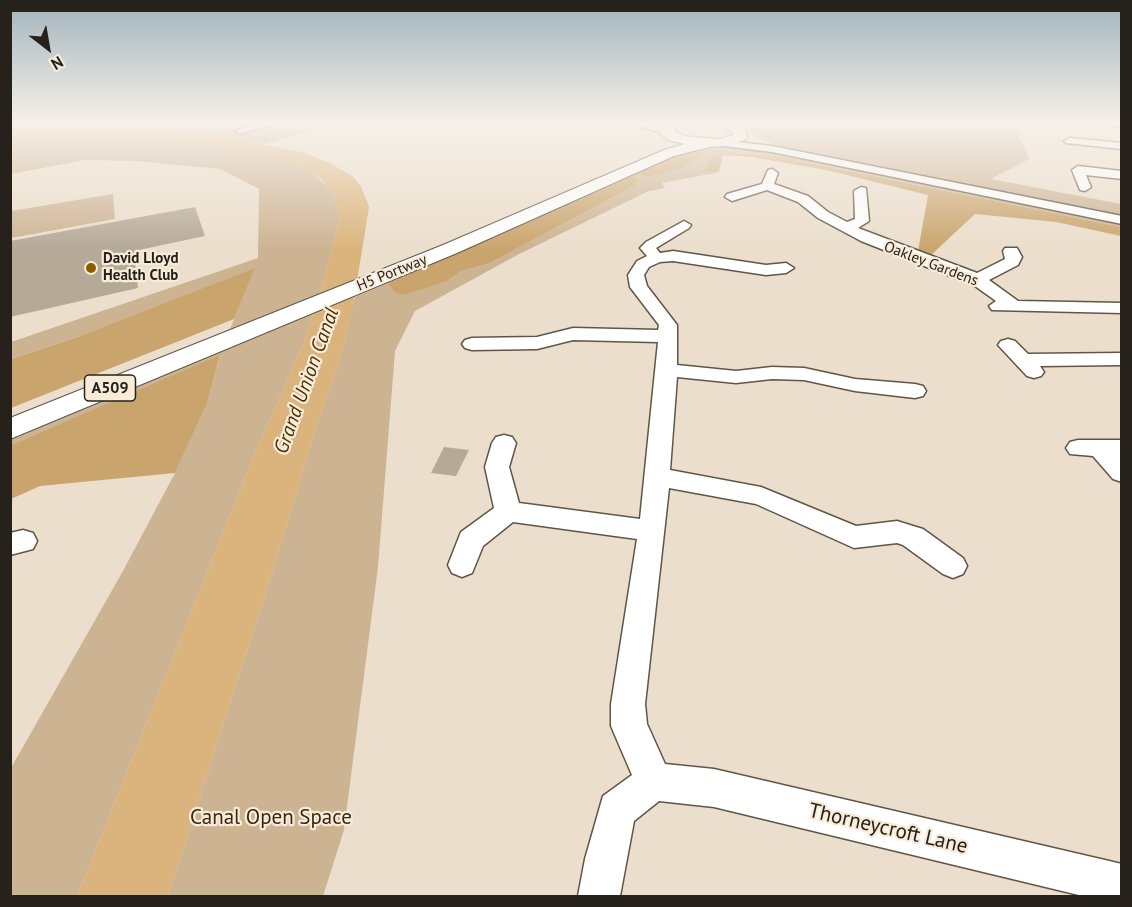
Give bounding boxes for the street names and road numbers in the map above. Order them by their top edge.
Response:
street label: Oakley Gardens [881,238,981,290]
street label: H5 Portway [354,251,430,295]
road number: A509 [84,375,136,401]
street label: Thorneycroft Lane [806,798,970,860]

